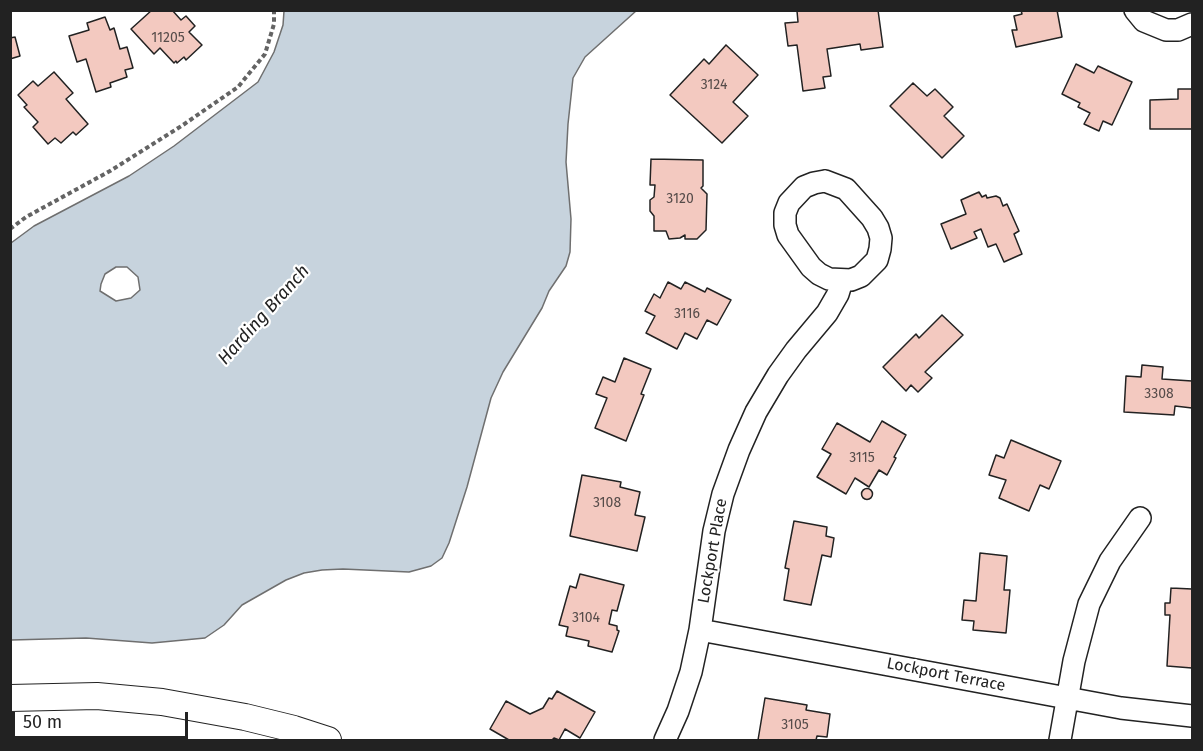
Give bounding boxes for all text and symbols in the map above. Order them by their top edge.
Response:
house number: 11205 [151,30,185,46]
house number: 3124 [701,77,727,93]
house number: 3120 [666,191,694,207]
water label: Harding Branch [214,261,314,369]
house number: 3116 [674,306,700,322]
house number: 3308 [1144,386,1174,402]
house number: 3115 [849,450,875,466]
house number: 3108 [593,495,621,511]
street label: Lockport Place [694,497,732,605]
house number: 3104 [572,610,600,626]
street label: Lockport Terrace [885,654,1007,696]
scale bar [15,700,190,738]
text: 50 m [23,711,62,733]
house number: 3105 [781,717,809,733]

